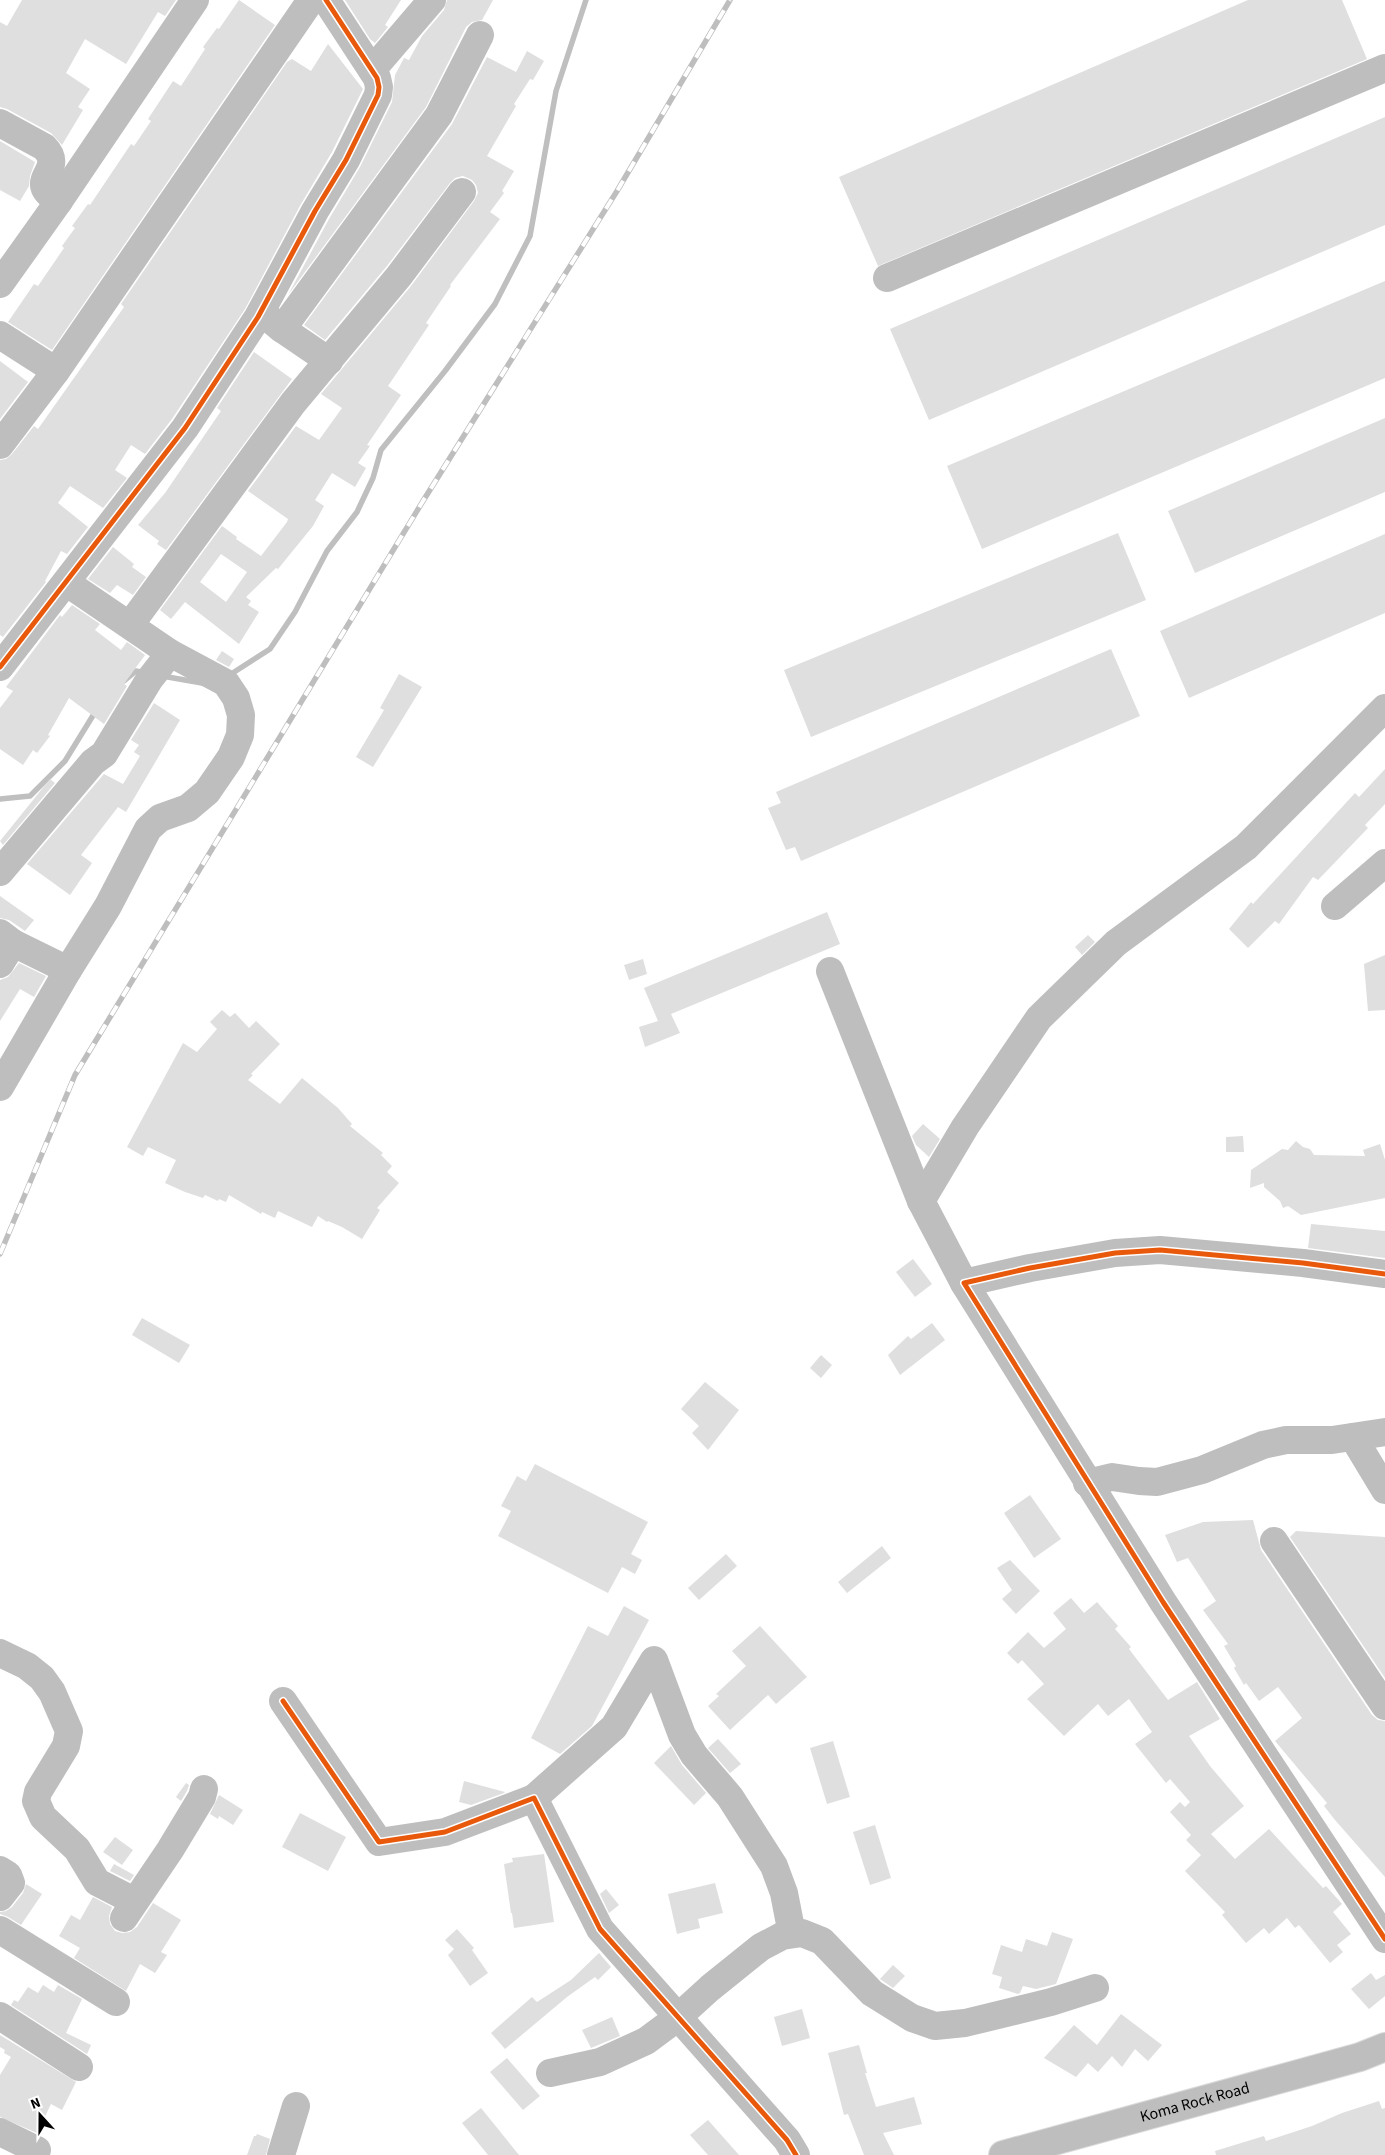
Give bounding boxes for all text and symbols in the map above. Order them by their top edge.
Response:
street label: Koma Rock Road [1138,2077,1252,2128]
north arrow [15,2090,65,2140]
text: N [28,2093,44,2115]

